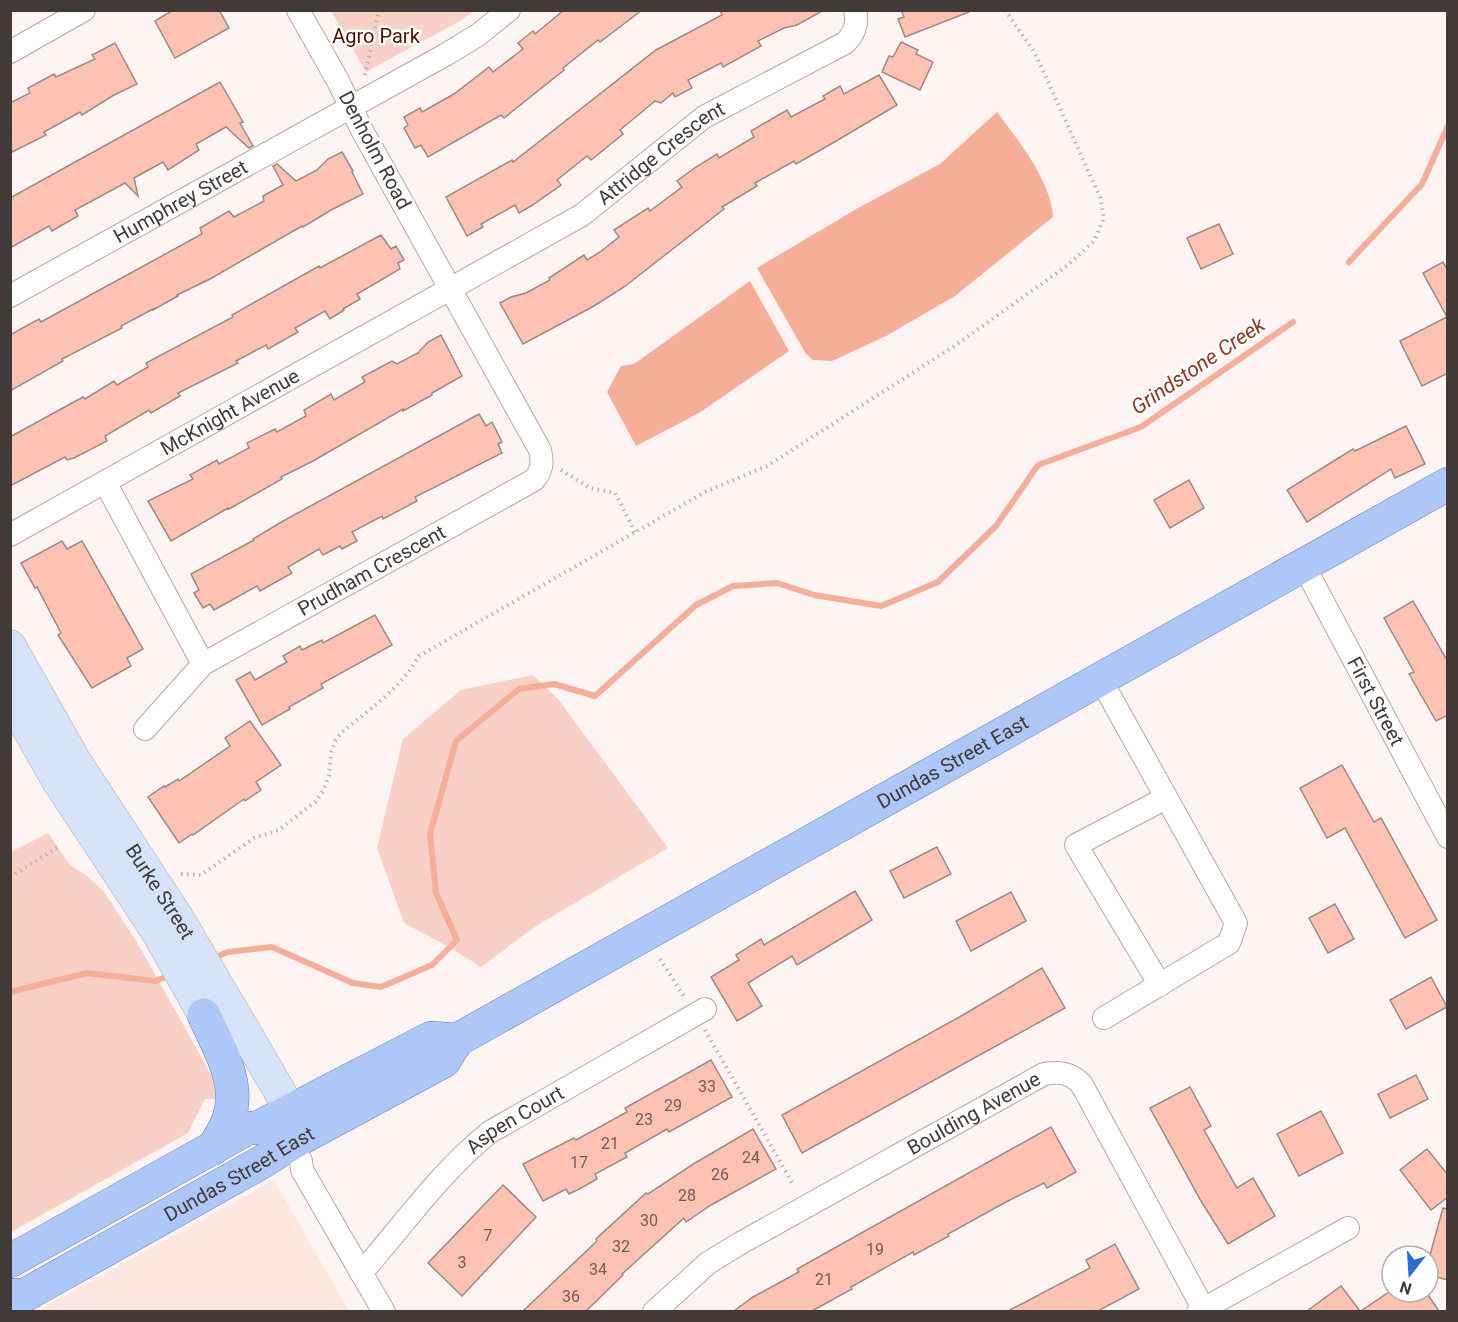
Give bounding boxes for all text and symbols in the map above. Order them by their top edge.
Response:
park label: Agro Park [332,24,421,48]
street label: Denholm Road [334,87,416,213]
street label: Attridge Crescent [592,96,729,210]
street label: Humphrey Street [109,155,252,248]
water label: Grindstone Creek [1127,312,1270,420]
street label: McKnight Avenue [156,364,304,460]
street label: Prudham Crescent [293,520,450,621]
street label: First Street [1342,652,1409,750]
street label: Dundas Street East [873,710,1032,814]
street label: Burke Street [121,839,200,944]
street label: Boulding Avenue [903,1067,1044,1160]
house number: 33 [698,1077,716,1096]
street label: Aspen Court [461,1080,568,1159]
house number: 29 [664,1096,682,1115]
house number: 23 [635,1110,653,1129]
street label: Dundas Street East [160,1121,318,1227]
house number: 21 [601,1134,619,1153]
house number: 24 [742,1148,760,1167]
house number: 17 [570,1153,588,1172]
house number: 26 [711,1165,729,1184]
house number: 28 [678,1186,696,1205]
house number: 30 [640,1211,658,1230]
house number: 7 [484,1226,493,1245]
house number: 32 [612,1237,630,1256]
house number: 19 [866,1240,884,1259]
north arrow [1380,1244,1440,1304]
house number: 3 [458,1253,467,1272]
house number: 34 [589,1260,607,1279]
house number: 21 [815,1270,833,1289]
text: N [1398,1277,1414,1299]
house number: 36 [562,1287,580,1306]

